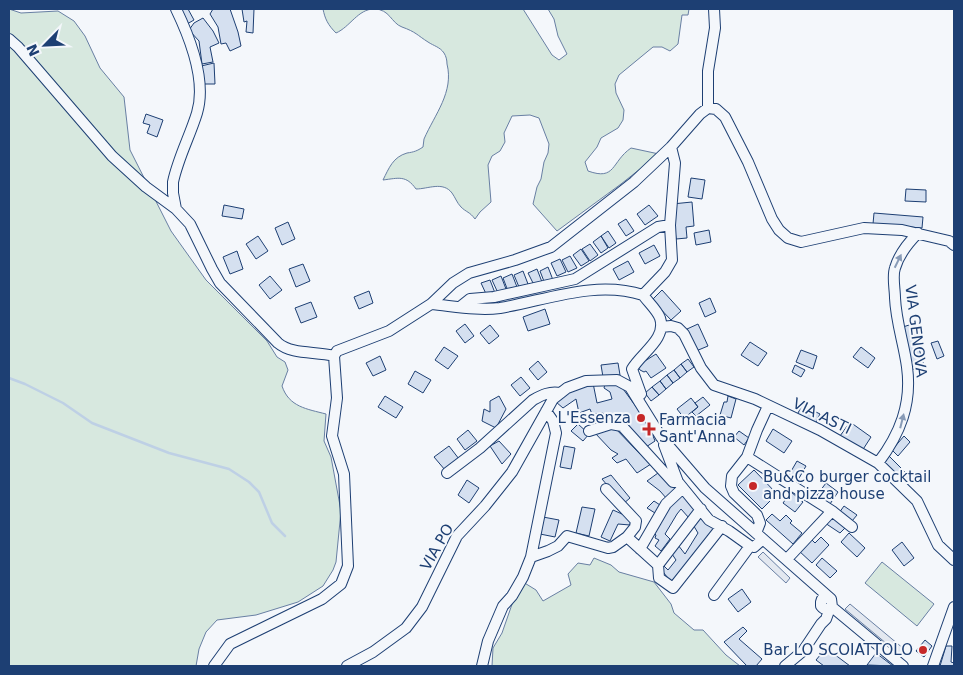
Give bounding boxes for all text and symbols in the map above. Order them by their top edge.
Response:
north arrow [20,20,70,70]
text: N [23,42,43,59]
one-way arrow [893,254,902,269]
street label: VIA GENOVA [901,284,931,379]
street label: VIA ASTI [790,394,854,438]
place label: L'Essenza [558,409,631,427]
place label: Farmacia Sant'Anna [659,411,736,446]
marker: L'Essenza [635,412,647,424]
one-way arrow [898,414,906,429]
marker: Farmacia Sant'Anna [643,423,655,435]
place label: Bu&Co burger cocktail and pizza house [763,468,931,503]
marker: Bu&Co burger cocktail and pizza house [747,480,759,492]
street label: VIA PO [417,521,457,573]
place label: Bar LO SCOIATTOLO [763,641,913,659]
marker: Bar LO SCOIATTOLO [917,644,929,656]

